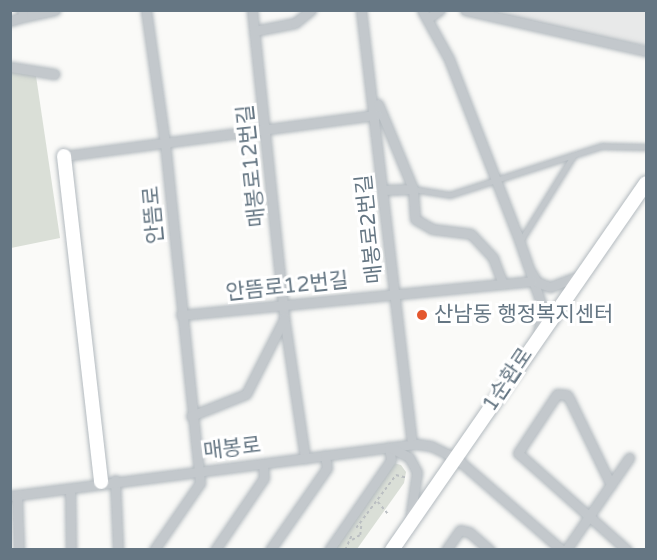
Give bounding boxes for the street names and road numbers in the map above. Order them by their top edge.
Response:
street label: 매봉로12번길 [233,104,271,228]
street label: 매봉로2번길 [352,173,388,285]
street label: 안뜸로 [139,185,169,245]
street label: 안뜸로12번길 [225,268,349,306]
street label: 1순환로 [478,343,538,417]
street label: 매봉로 [202,433,262,465]

